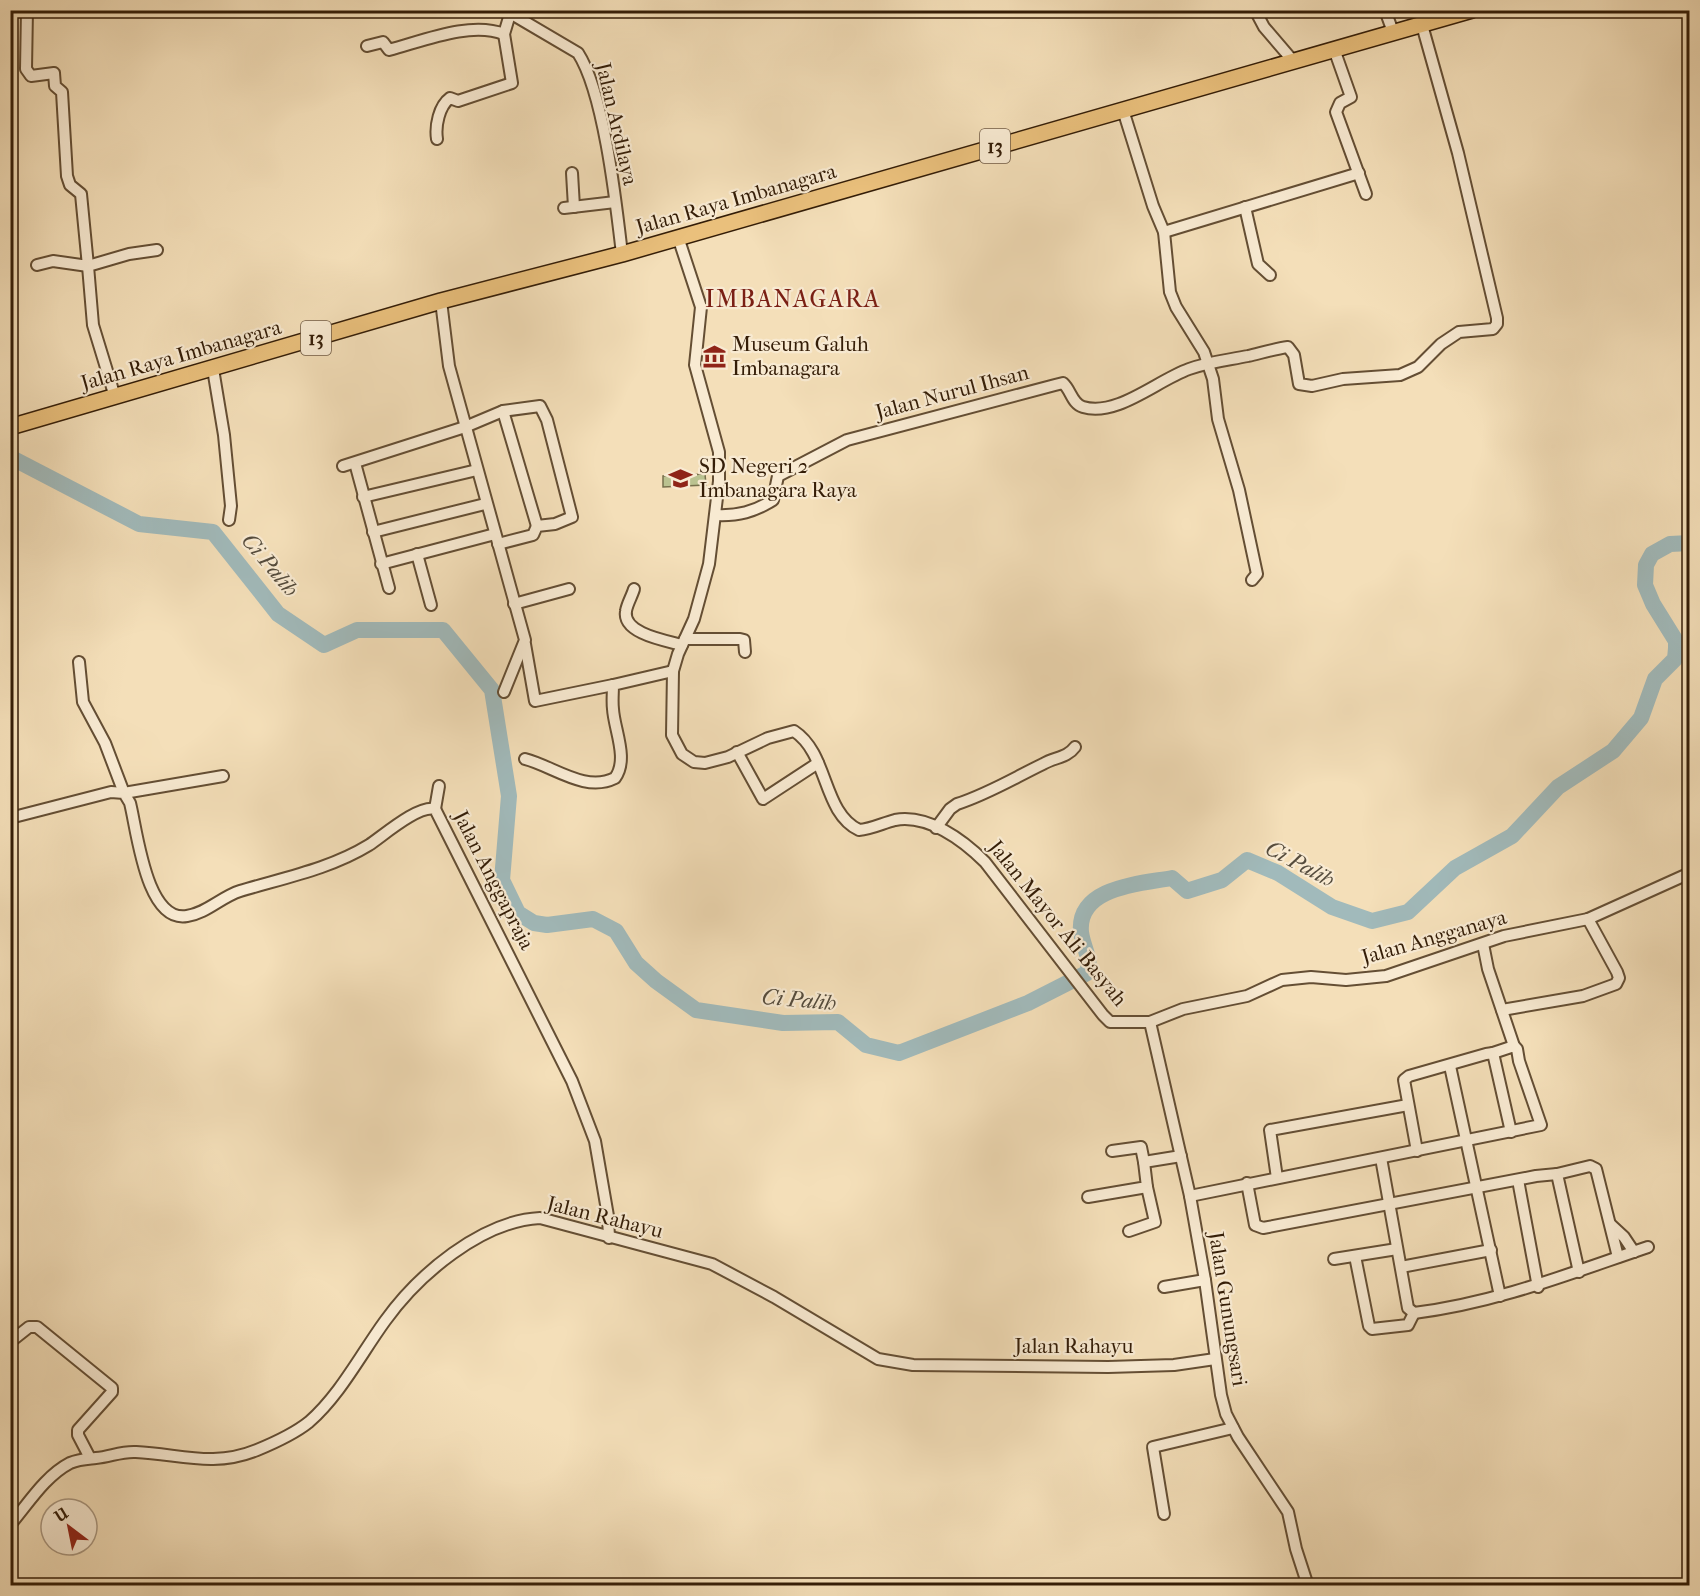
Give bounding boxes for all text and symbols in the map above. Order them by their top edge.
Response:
street label: Jalan Ardilaya [591,58,643,188]
road number: 13 [980,129,1010,163]
street label: Jalan Raya Imbanagara [631,159,839,240]
district label: IMBANAGARA [705,285,881,313]
street label: Jalan Raya Imbanagara [76,315,284,396]
road number: 13 [301,321,331,355]
place label: Museum Galuh Imbanagara [732,332,869,380]
museum icon: Museum Galuh Imbanagara [701,343,727,369]
street label: Jalan Nurul Ihsan [871,360,1031,425]
place label: SD Negeri 2 Imbanagara Raya [699,454,857,502]
school or university icon: SD Negeri 2 Imbanagara Raya [668,465,694,491]
water label: Ci Palih [236,528,304,602]
street label: Jalan Anggapraja [448,805,539,954]
street label: Jalan Mayor Ali Basyah [983,834,1132,1011]
water label: Ci Palih [1261,835,1339,893]
street label: Jalan Angganaya [1357,905,1509,970]
water label: Ci Palih [761,984,837,1016]
street label: Jalan Rahayu [542,1190,666,1243]
street label: Jalan Gunungsari [1204,1228,1252,1388]
street label: Jalan Rahayu [1013,1334,1134,1358]
north arrow [39,1497,99,1557]
text: U [50,1503,72,1527]

